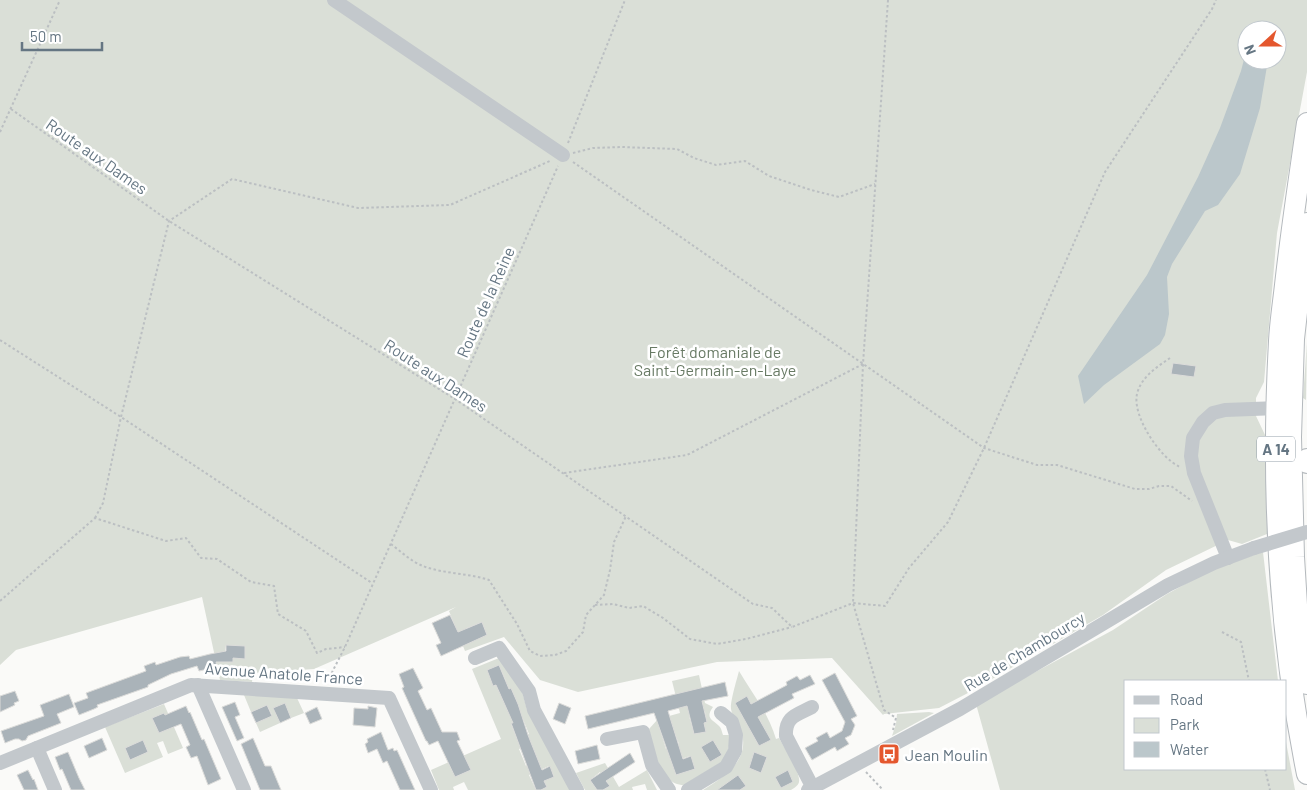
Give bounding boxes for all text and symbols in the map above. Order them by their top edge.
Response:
scale bar [22,20,102,52]
north arrow [1237,20,1287,70]
text: 50 m [30,27,62,45]
text: N [1240,42,1259,57]
street label: Route aux Dames [43,114,151,198]
street label: Route de la Reine [452,244,518,360]
street label: Route aux Dames [381,335,491,415]
park label: Forêt domaniale de Saint-Germain-en-Laye [634,342,796,379]
road number: A 14 [1257,436,1295,462]
street label: Rue de Chambourcy [960,607,1088,695]
street label: Avenue Anatole France [204,658,364,688]
legend [1124,680,1287,770]
text: Road [1170,690,1203,708]
text: Park [1170,715,1200,733]
text: Water [1170,740,1209,758]
bus stop icon: Jean Moulin [877,742,901,766]
place label: Jean Moulin [905,745,988,764]

